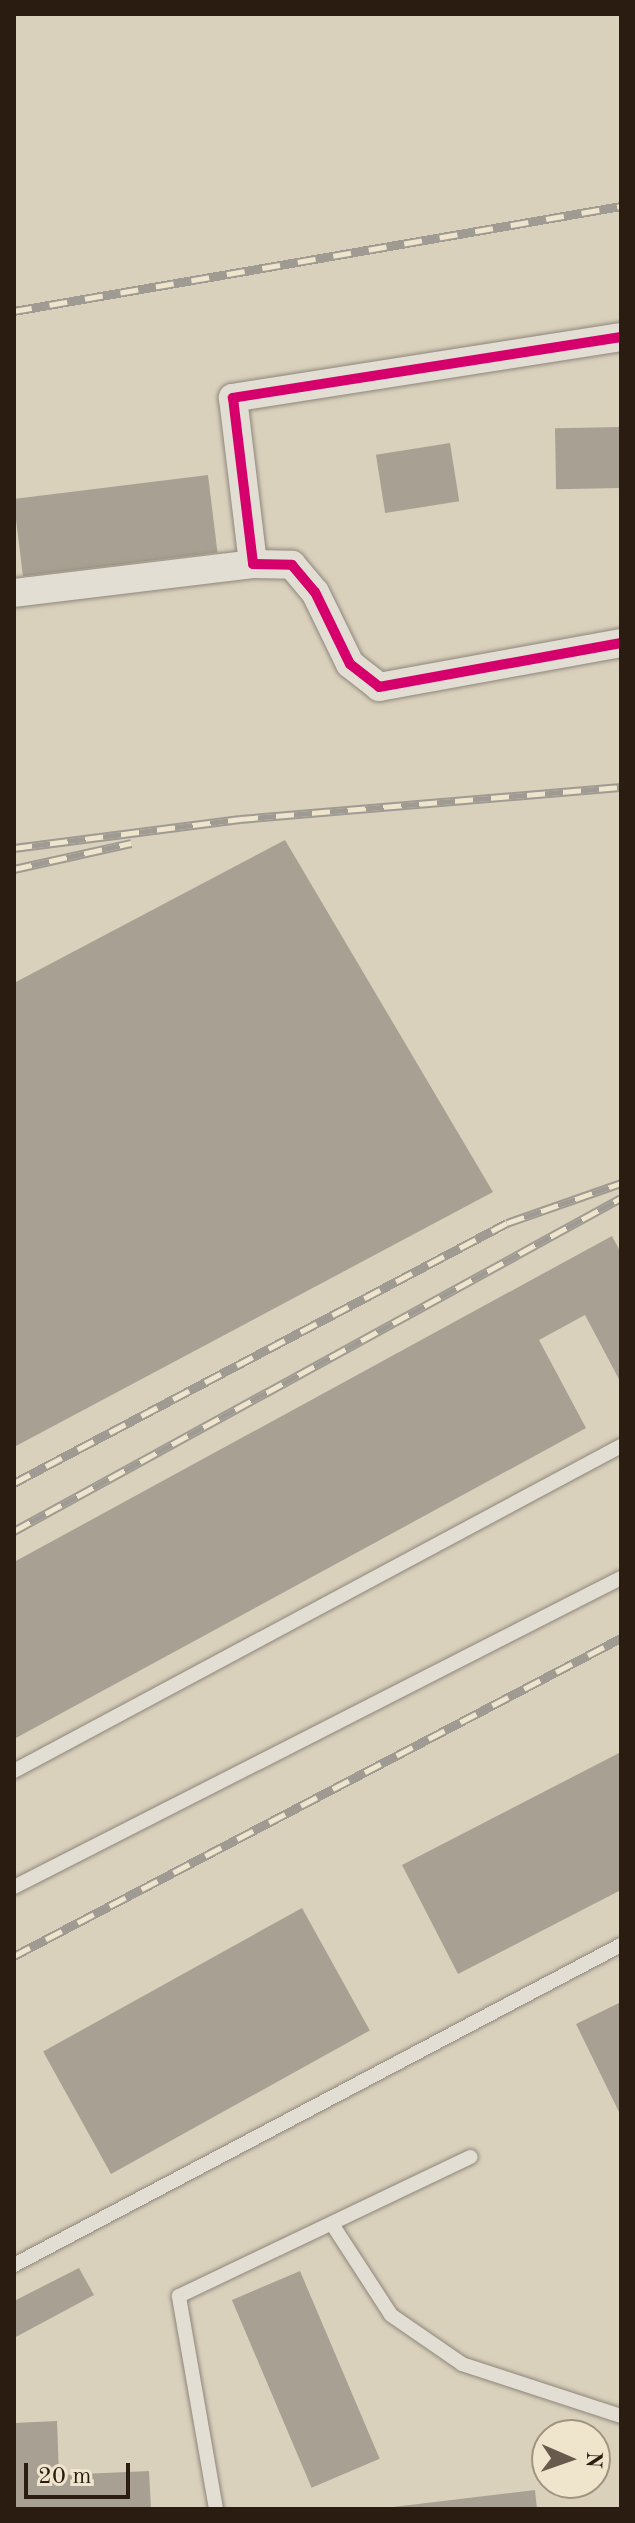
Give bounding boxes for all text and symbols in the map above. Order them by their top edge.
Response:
north arrow [531,2419,611,2499]
scale bar [28,2447,134,2497]
text: N [582,2451,604,2469]
text: 20 m [38,2465,92,2489]

